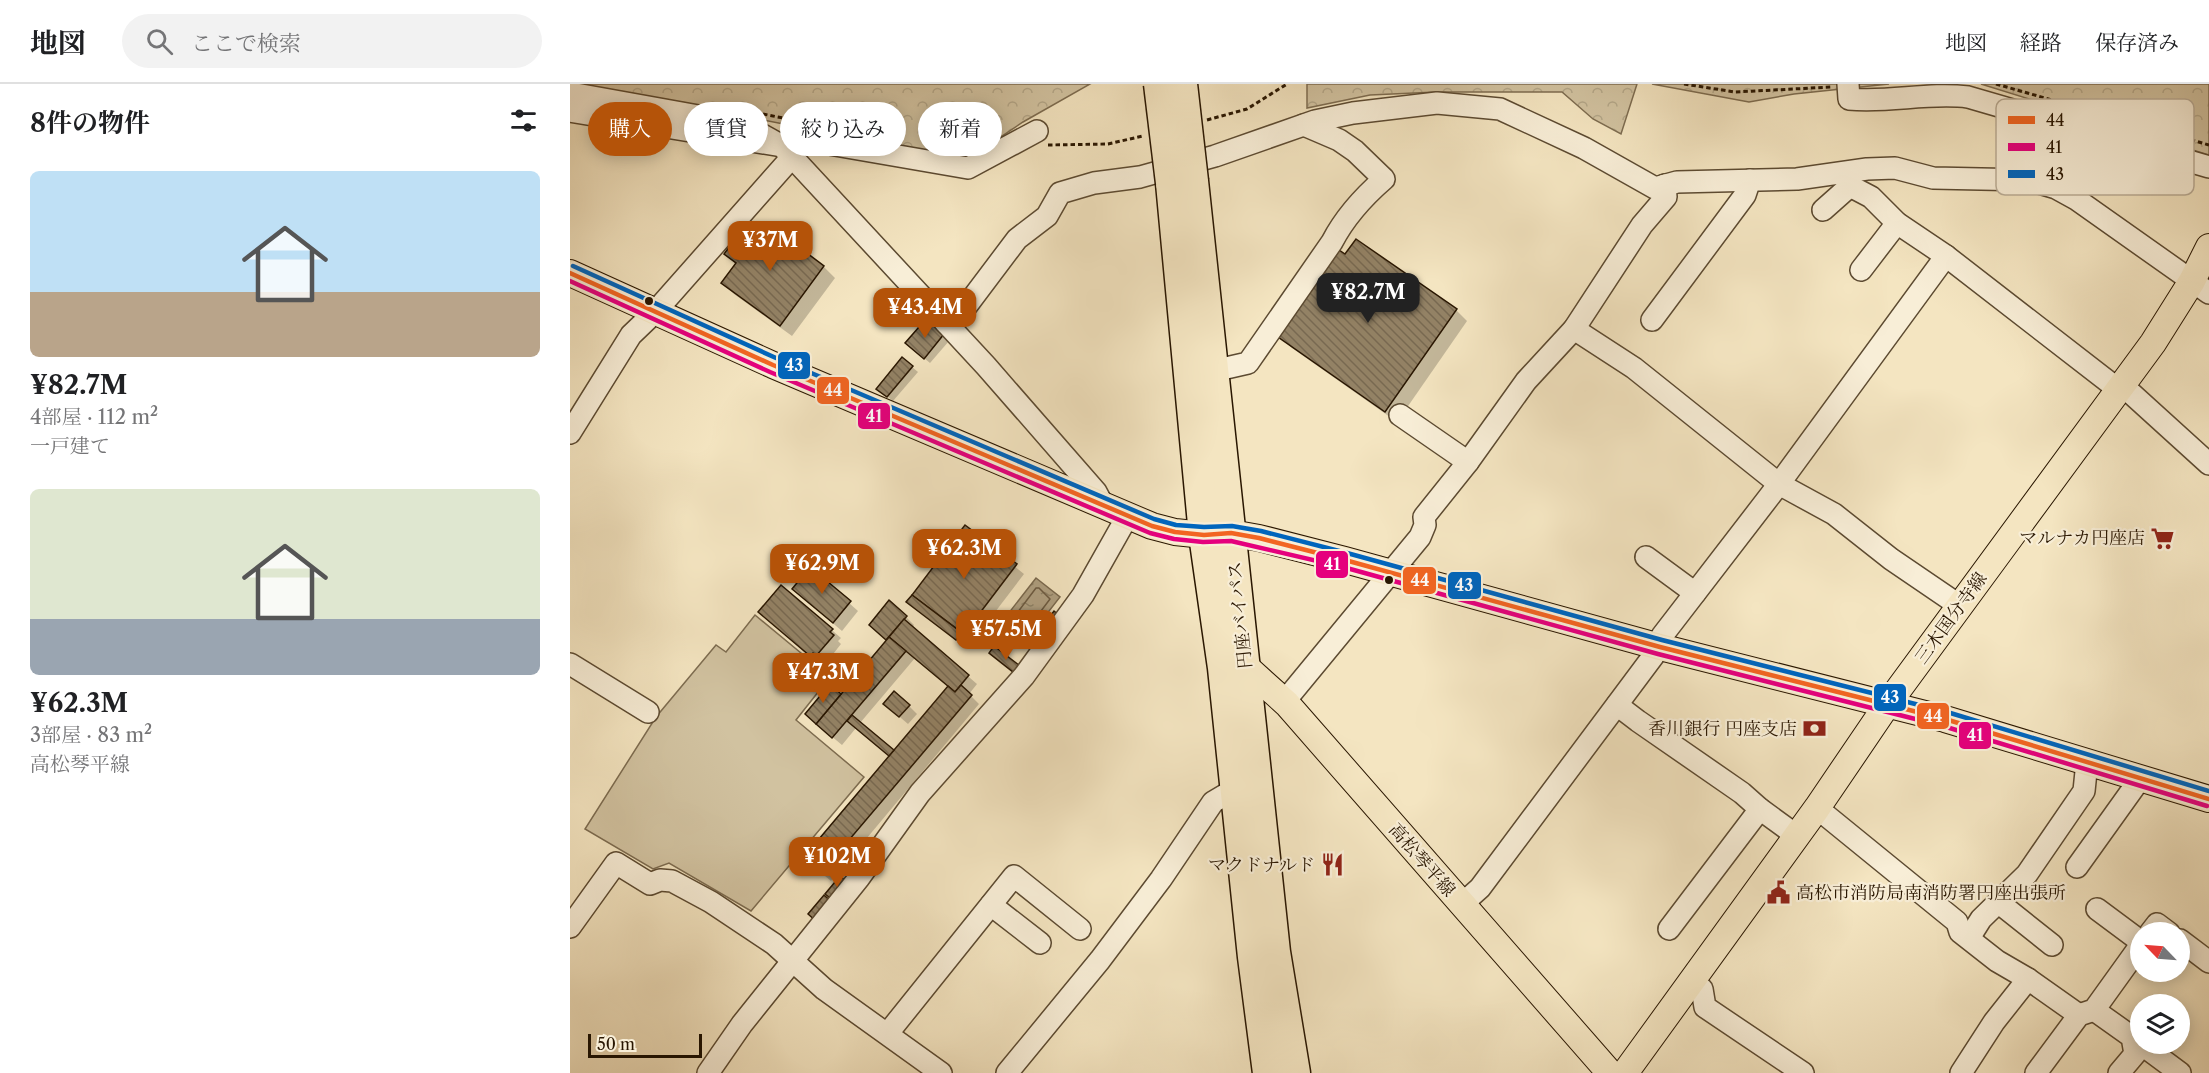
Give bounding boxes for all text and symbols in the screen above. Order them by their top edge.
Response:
search box [122,14,542,68]
icon: search [143,25,176,58]
text: 地図 [30,26,86,60]
text: ここで検索 [191,30,301,57]
text: 地図 [1945,30,1987,55]
text: 経路 [2020,30,2062,55]
text: 保存済み [2095,30,2179,55]
legend [1996,99,2194,195]
chip: 購入 [588,102,672,156]
chip: 賃貸 [684,102,768,156]
chip: 絞り込み [780,102,906,156]
chip: 新着 [918,102,1002,156]
icon: filters [507,104,540,137]
text: 8件の物件 [30,107,150,139]
text: 44 [2046,110,2065,130]
text: 41 [2046,137,2062,157]
text: 43 [2046,164,2064,184]
icon: home [231,210,339,318]
pin: ¥37M [734,221,806,272]
text: ¥37M [742,228,798,252]
pin: ¥82.7M [1319,273,1417,324]
text: ¥82.7M [1331,280,1405,304]
pin: ¥43.4M [876,288,974,339]
unlabelled marker [643,295,655,307]
text: ¥43.4M [887,295,963,319]
line badge: 43 [777,351,811,380]
text: 43 [785,355,803,375]
text: ¥82.7M [30,369,127,401]
line badge: 44 [816,376,850,405]
text: 44 [824,380,842,400]
line badge: 41 [857,402,891,430]
text: 4部屋 · 112 m² [30,405,158,429]
text: 41 [866,406,883,426]
text: 一戸建て [30,434,110,458]
supermarket icon: マルナカ円座店 [2150,525,2176,551]
place label: マルナカ円座店 [2019,527,2145,549]
icon: home [231,528,339,636]
pin: ¥62.3M [915,529,1013,580]
text: ¥62.3M [926,536,1002,560]
pin: ¥62.9M [773,544,871,595]
line badge: 41 [1315,550,1349,579]
text: ¥62.9M [784,551,860,575]
text: 41 [1324,554,1341,574]
street label: 円座バイパス [1223,560,1257,670]
line badge: 44 [1402,566,1437,595]
street label: 三木国分寺線 [1910,568,1992,668]
text: 44 [1411,570,1429,590]
line badge: 43 [1447,571,1482,600]
unlabelled marker [1383,574,1395,586]
text: 43 [1455,575,1473,595]
pin: ¥57.5M [957,610,1055,661]
text: ¥57.5M [970,617,1042,641]
pin: ¥47.3M [774,653,872,704]
text: ¥47.3M [787,660,859,684]
line badge: 43 [1873,683,1907,712]
text: ¥62.3M [30,687,128,719]
text: 43 [1881,687,1899,707]
line badge: 44 [1916,702,1950,730]
text: 44 [1924,706,1942,726]
bank icon: 香川銀行 円座支店 [1802,716,1828,742]
place label: 香川銀行 円座支店 [1648,718,1797,740]
line badge: 41 [1958,721,1992,750]
text: 3部屋 · 83 m² [30,723,152,747]
text: 41 [1967,725,1984,745]
text: 高松琴平線 [30,752,130,776]
street label: 高松琴平線 [1384,819,1460,901]
pin: ¥102M [795,837,879,888]
text: ¥102M [803,844,871,868]
restaurant icon: マクドナルド [1320,852,1346,878]
place label: マクドナルド [1208,854,1315,876]
public building icon: 高松市消防局南消防署円座出張所 [1765,880,1791,906]
place label: 高松市消防局南消防署円座出張所 [1796,882,2066,904]
north arrow [2130,922,2190,982]
map controls [2130,922,2190,1054]
button: layers [2130,994,2190,1054]
scale bar [588,1031,702,1058]
text: 50 m [597,1034,635,1054]

